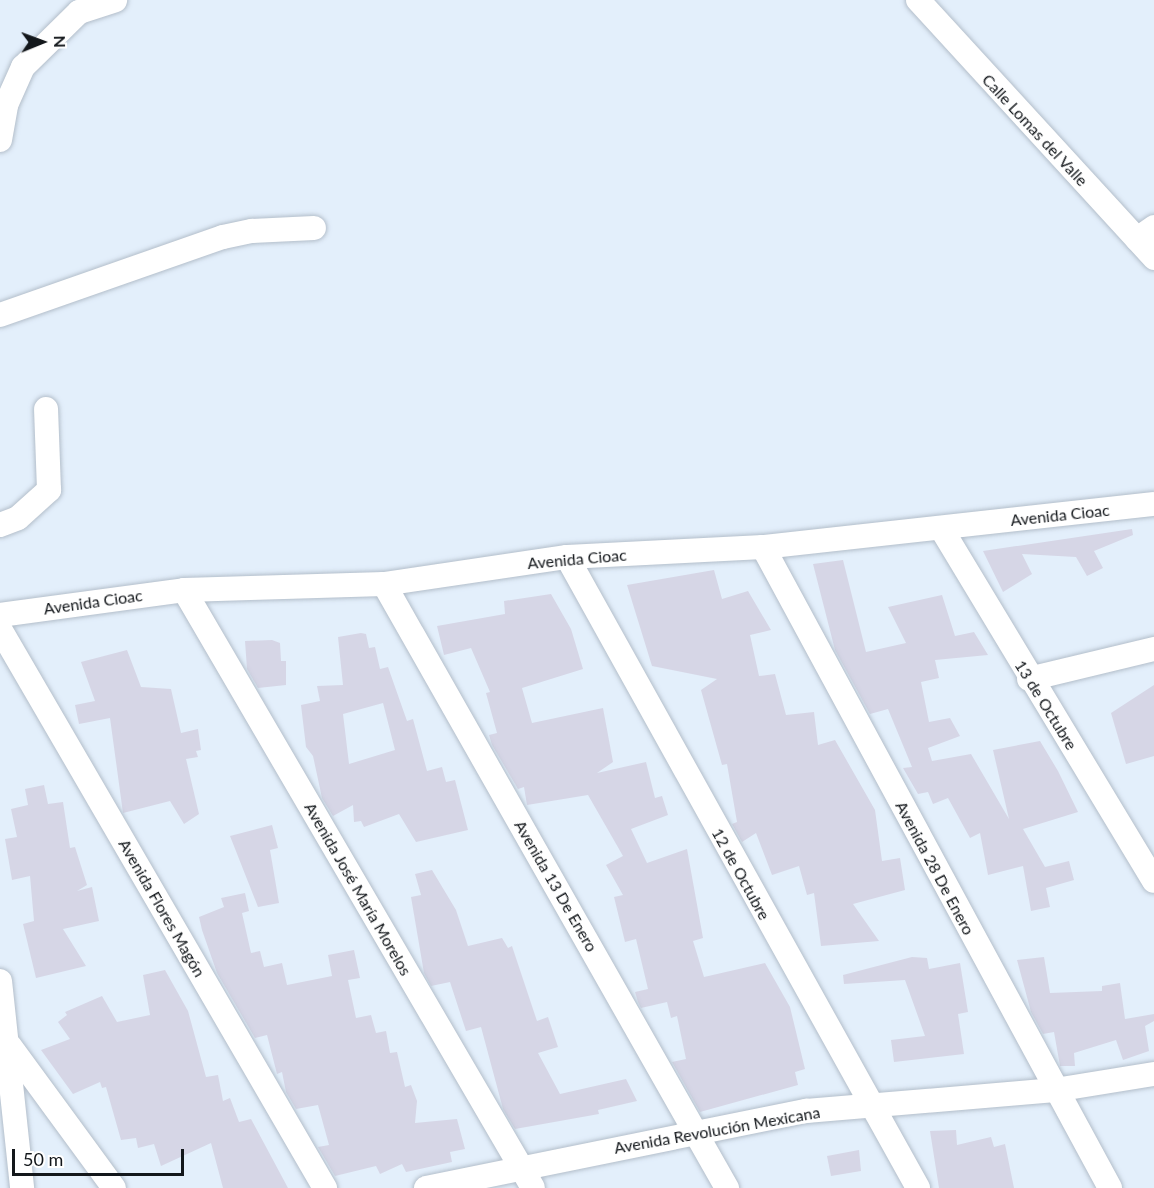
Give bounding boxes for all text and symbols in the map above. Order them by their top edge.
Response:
north arrow [12,12,72,72]
text: N [51,35,70,48]
street label: Calle Lomas del Valle [978,70,1092,190]
street label: Avenida Cioac [1009,500,1111,530]
street label: Avenida Cioac [527,545,627,573]
street label: Avenida Cioac [42,586,144,618]
street label: 13 de Octubre [1011,657,1081,753]
street label: Avenida 28 De Enero [892,798,978,938]
street label: Avenida José María Morelos [300,799,416,979]
street label: Avenida 13 De Enero [511,817,601,955]
street label: 12 de Octubre [708,825,774,923]
street label: Avenida Flores Magón [115,836,209,980]
street label: Avenida Revolución Mexicana [613,1102,821,1158]
scale bar [15,1137,188,1175]
text: 50 m [23,1148,63,1170]

